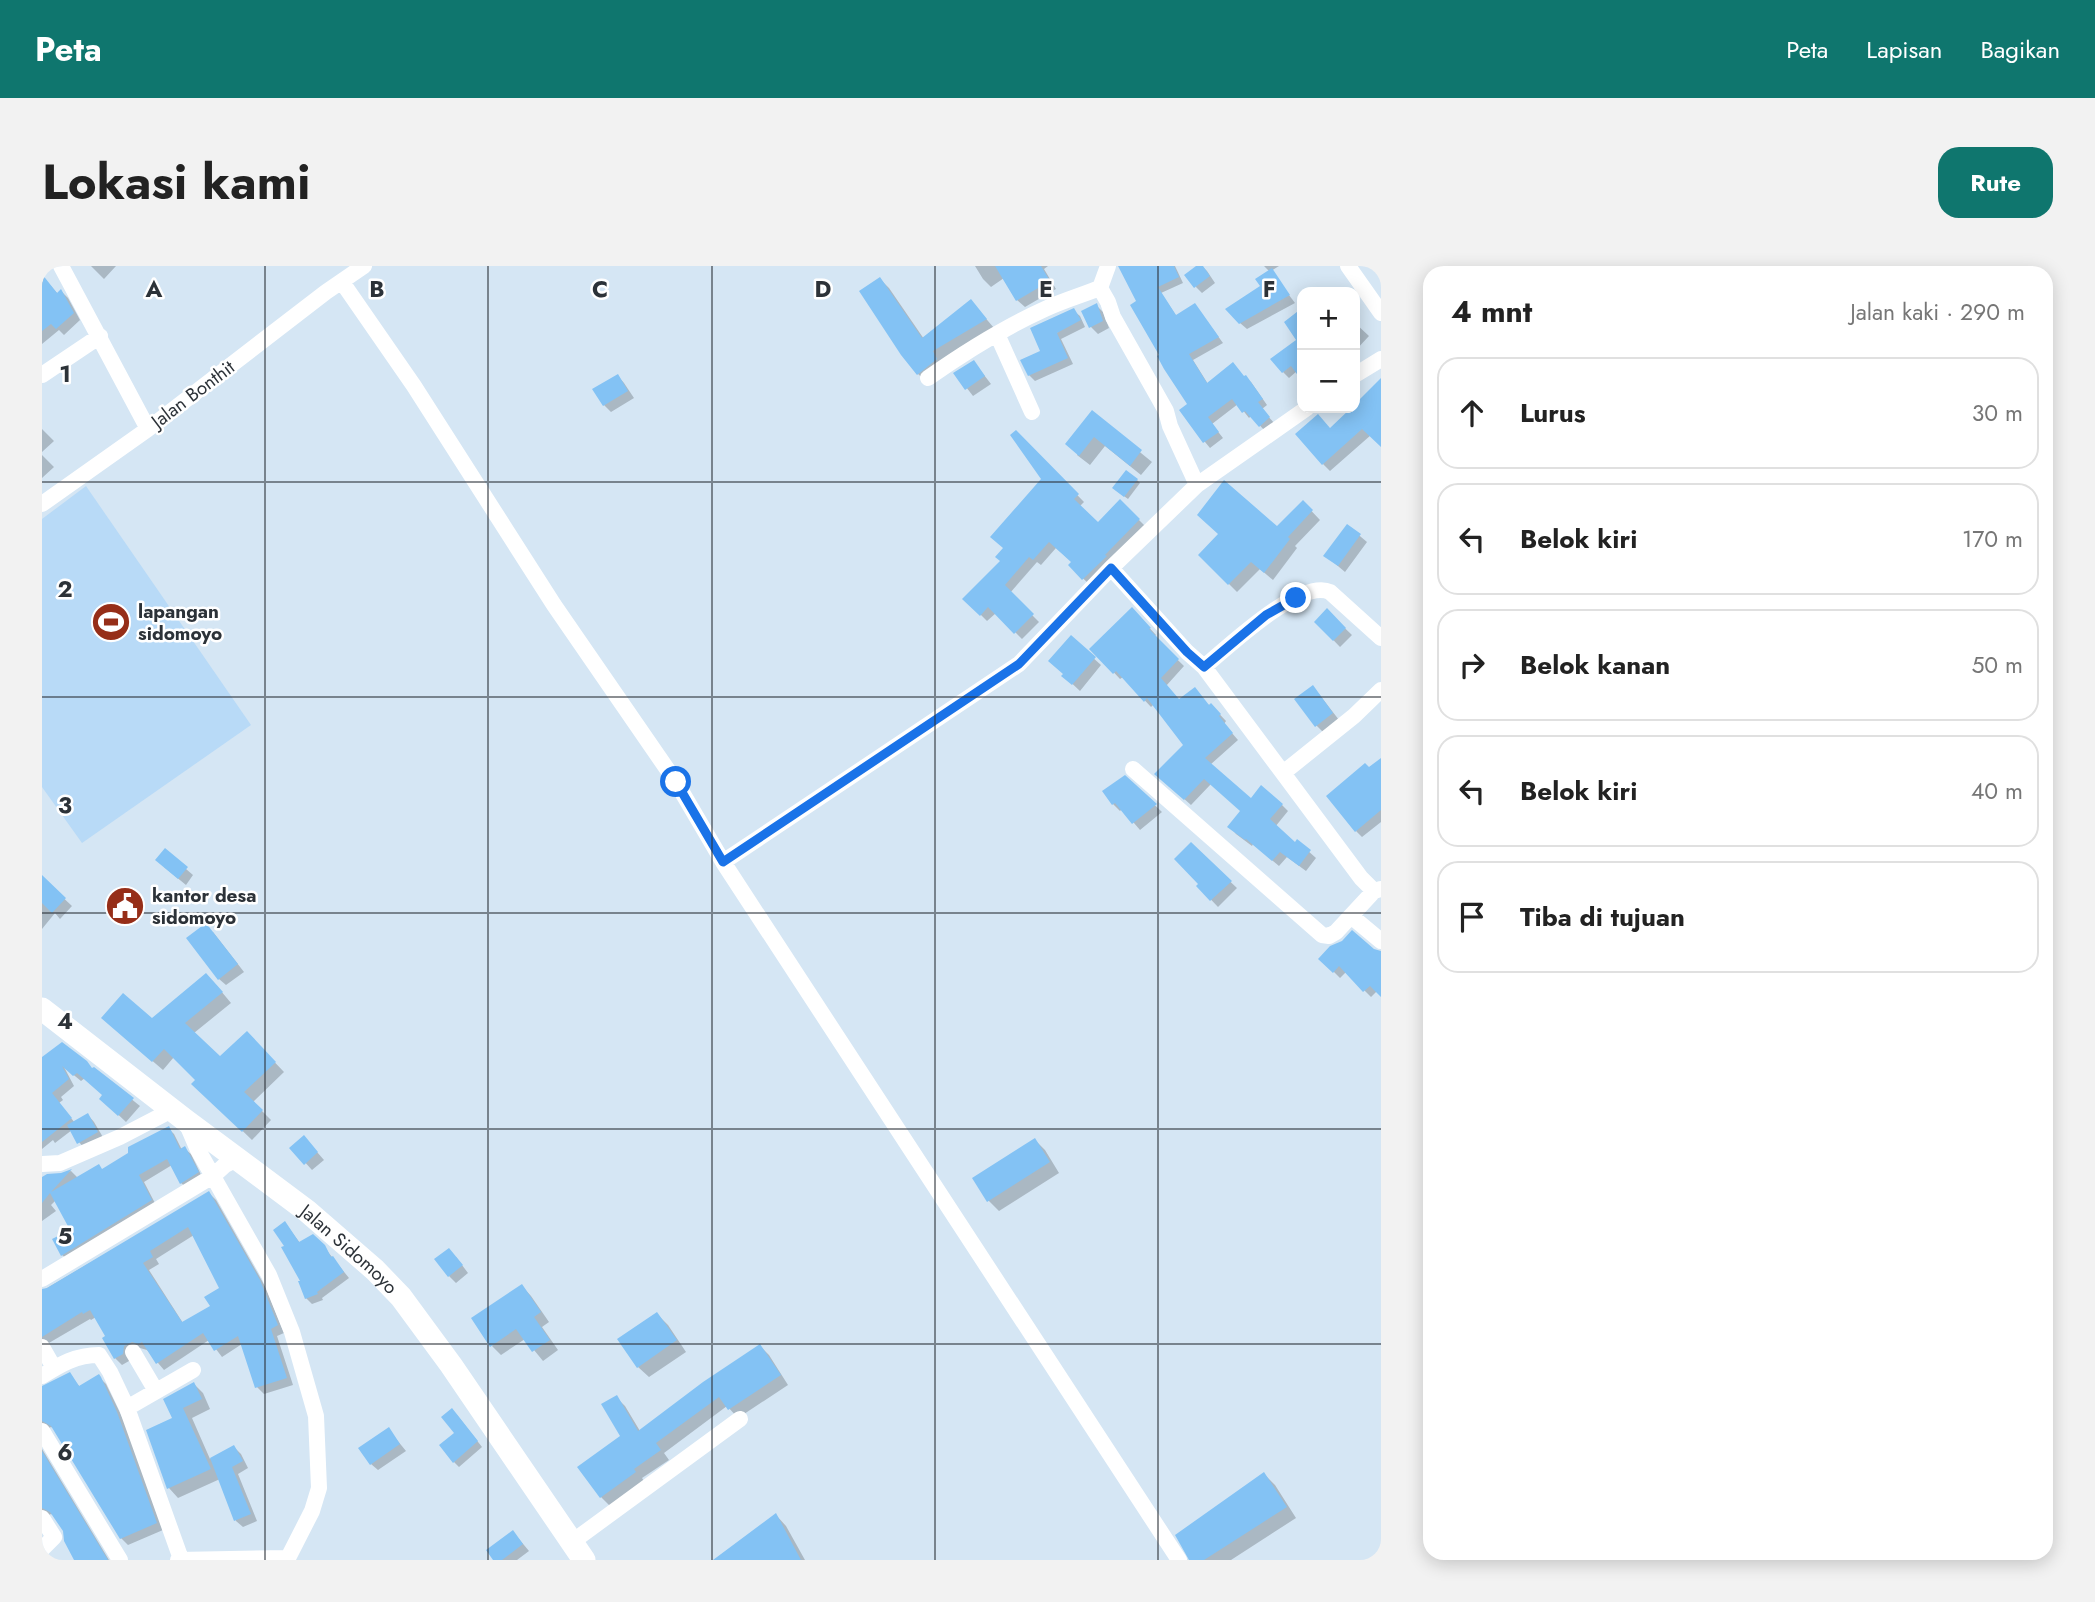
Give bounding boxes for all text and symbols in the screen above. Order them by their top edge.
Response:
text: Peta [35,26,102,73]
text: Peta [1786,32,1828,67]
text: Lapisan [1866,32,1942,67]
text: Bagikan [1980,32,2060,67]
text: Lokasi kami [42,147,310,217]
button: Rute [1938,147,2053,218]
text: A [145,272,163,306]
text: B [369,272,385,306]
text: C [592,272,608,306]
text: D [815,272,832,306]
text: E [1039,272,1053,306]
text: F [1263,272,1275,306]
map controls [1297,287,1360,413]
button: + [1297,287,1360,350]
text: 4 mnt [1451,290,1532,333]
text: Jalan kaki · 290 m [1850,295,2025,329]
button: − [1297,350,1360,413]
street label: Jalan Bonthit [143,354,241,436]
text: 1 [59,357,71,391]
icon: ahead [1453,394,1491,432]
text: Lurus [1520,394,1586,432]
text: 30 m [1972,396,2023,430]
icon: left [1453,520,1491,558]
text: Belok kiri [1520,520,1637,558]
text: 170 m [1962,522,2023,556]
text: 2 [57,572,73,606]
route end [1280,582,1311,613]
place label: lapangan sidomoyo [138,598,222,647]
sports icon: lapangan sidomoyo [90,601,132,643]
icon: right [1453,646,1491,684]
text: Belok kanan [1520,646,1670,684]
text: 50 m [1971,648,2023,682]
route start [660,766,691,797]
icon: left [1453,772,1491,810]
text: Belok kiri [1520,772,1637,810]
text: 40 m [1971,774,2023,808]
text: 3 [58,788,72,822]
place label: kantor desa sidomoyo [152,882,256,931]
public building icon: kantor desa sidomoyo [104,885,146,927]
icon: arrive [1453,898,1491,936]
text: Tiba di tujuan [1520,898,1685,936]
text: 4 [57,1004,73,1038]
street label: Jalan Sidomoyo [293,1196,404,1300]
text: 5 [58,1219,72,1253]
text: 6 [57,1435,73,1469]

